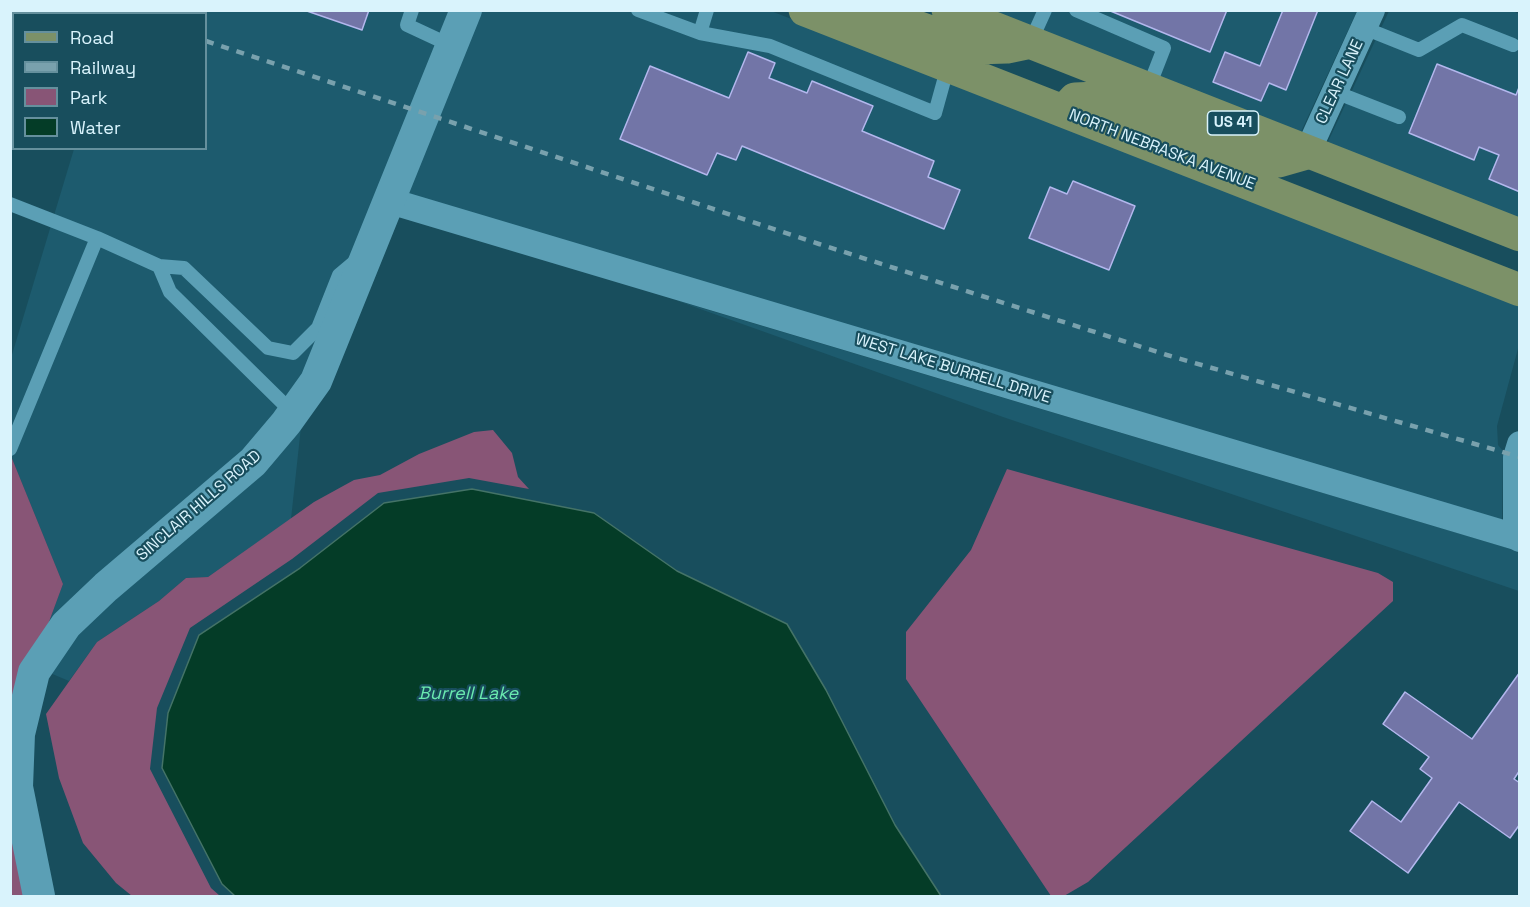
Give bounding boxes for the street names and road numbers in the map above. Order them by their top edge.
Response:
street label: CLEAR LANE [1312,37,1368,127]
street label: NORTH NEBRASKA AVENUE [1066,106,1258,194]
road number: US 41 [1208,111,1258,135]
street label: WEST LAKE BURRELL DRIVE [853,330,1053,408]
street label: SINCLAIR HILLS ROAD [133,447,265,565]

